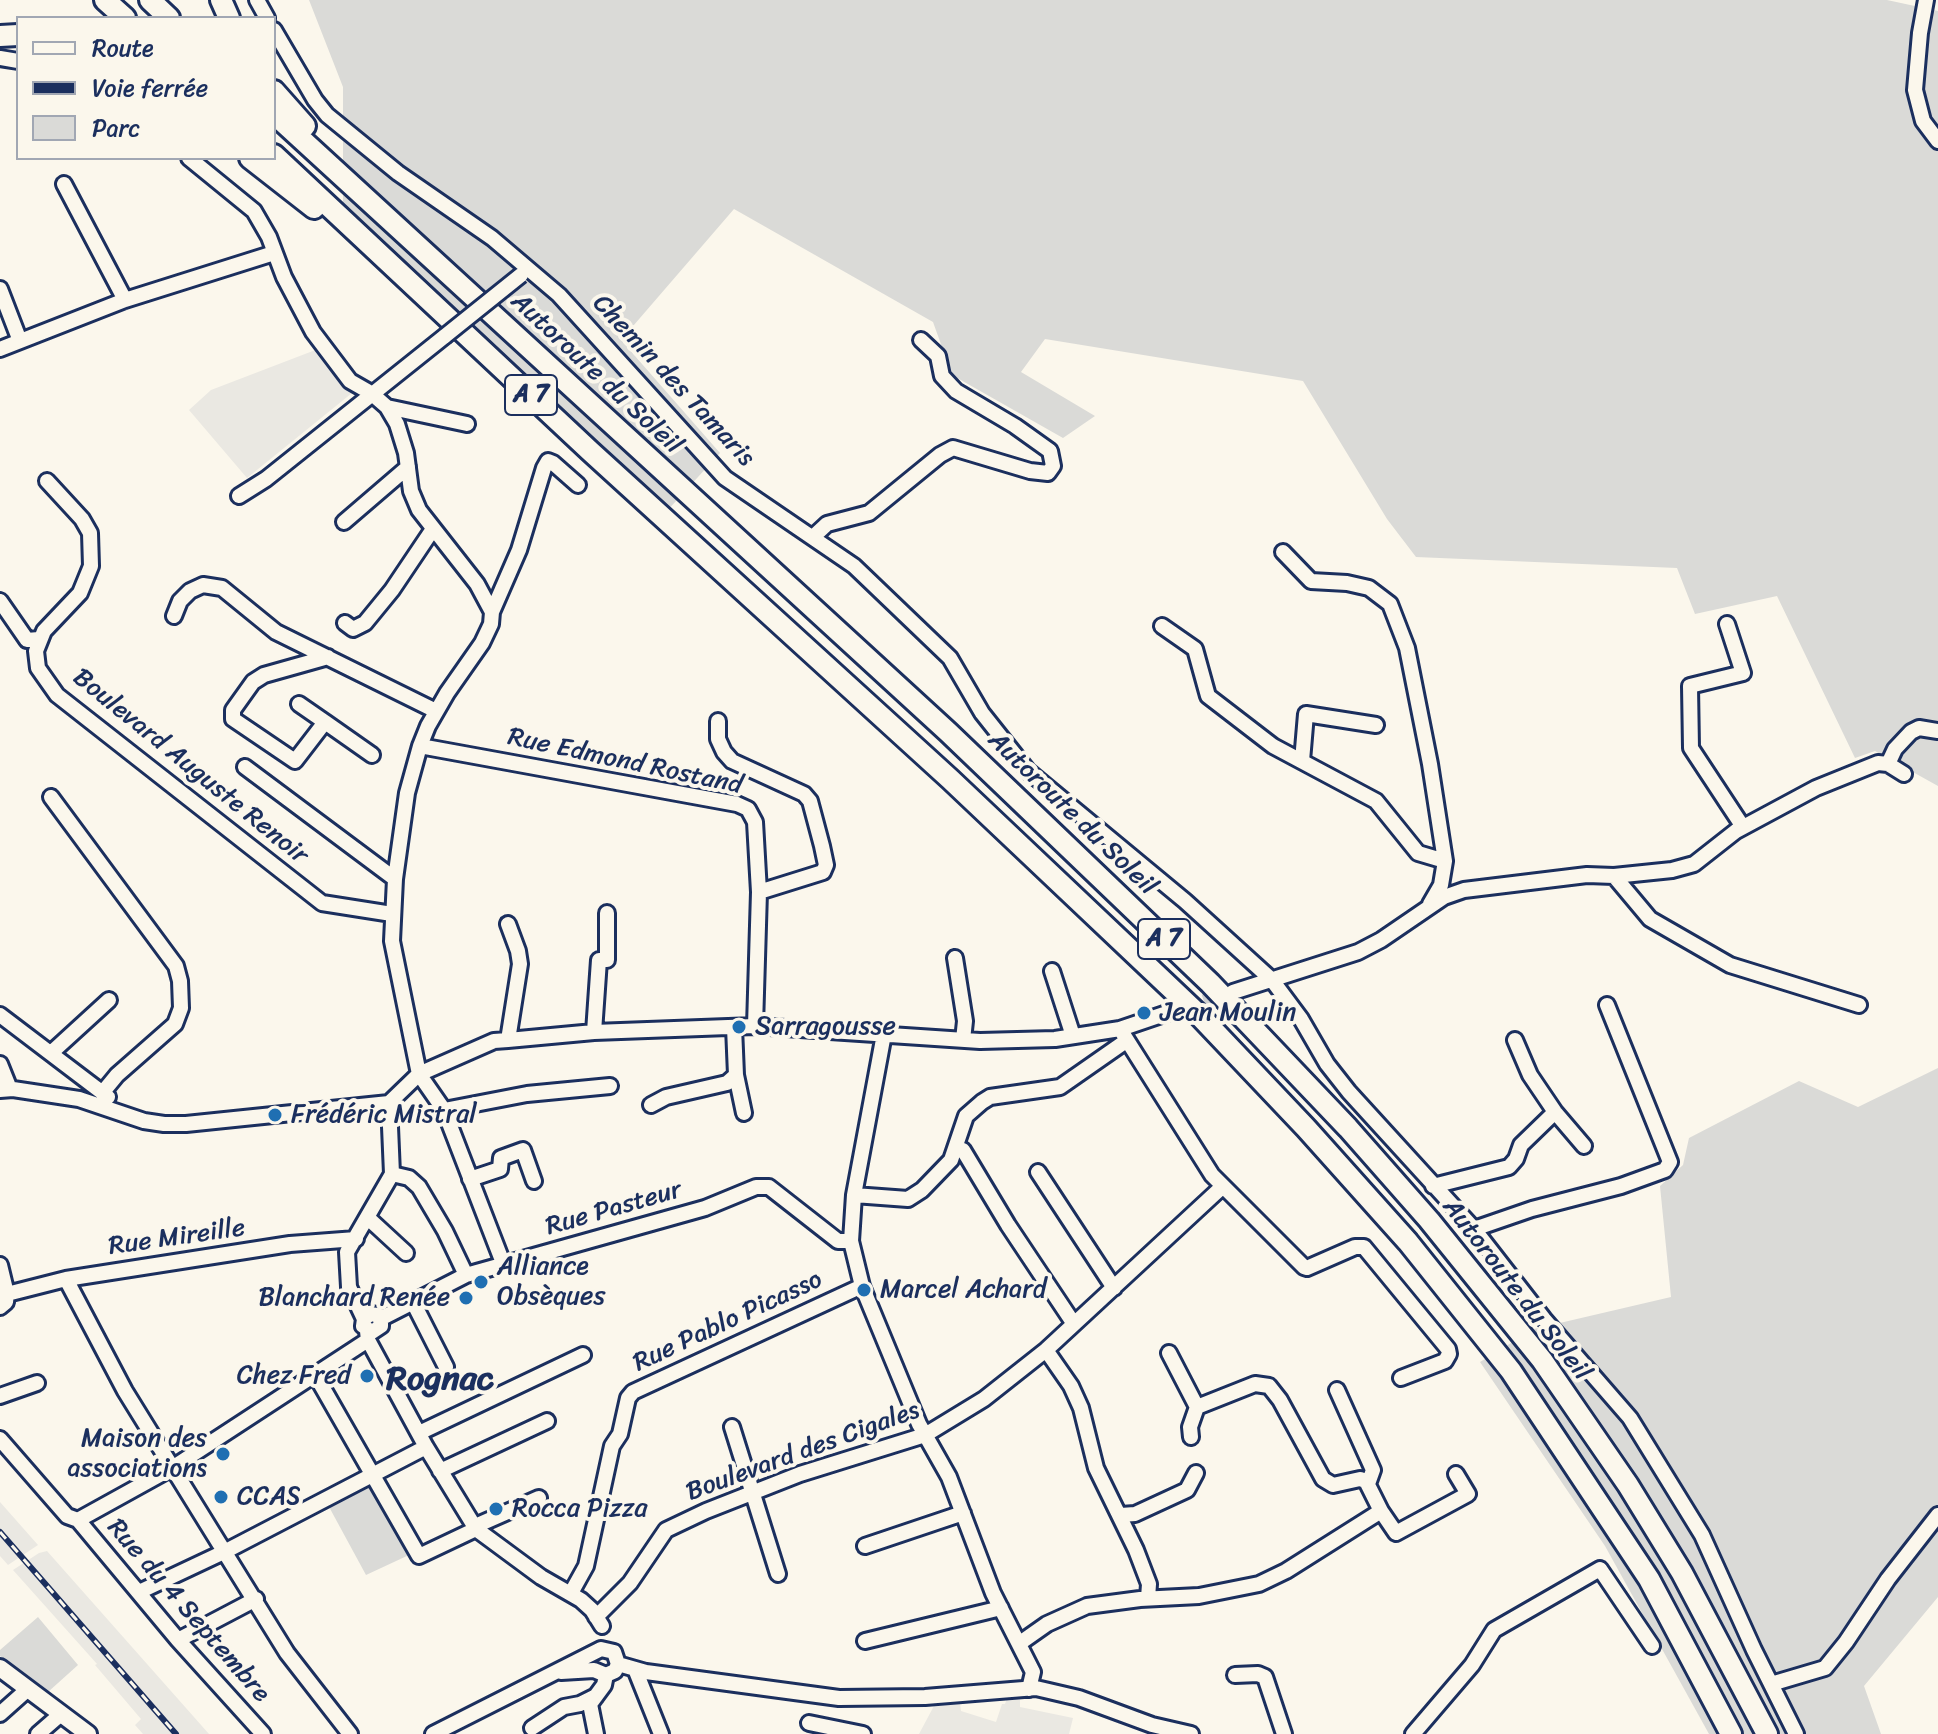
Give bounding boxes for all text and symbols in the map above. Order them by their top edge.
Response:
legend [16,16,276,160]
text: Route [92,27,154,69]
text: Voie ferrée [92,67,208,109]
text: Parc [92,107,140,149]
street label: Autoroute du Soleil [504,287,688,461]
street label: Chemin des Tamaris [585,289,761,473]
road number: A 7 [505,375,557,415]
street label: Boulevard Auguste Renoir [66,662,314,872]
street label: Rue Edmond Rostand [505,722,745,802]
street label: Autoroute du Soleil [981,725,1163,903]
road number: A 7 [1138,919,1190,959]
place label: Jean Moulin [1160,997,1296,1029]
marker: Jean Moulin [1135,1004,1153,1022]
place label: Sarragousse [755,1011,896,1043]
marker: Sarragousse [730,1018,748,1036]
place label: Frédéric Mistral [291,1099,477,1131]
marker: Frédéric Mistral [266,1106,284,1124]
street label: Rue Pasteur [542,1175,686,1243]
street label: Autoroute du Soleil [1435,1193,1597,1387]
street label: Rue Mireille [107,1213,247,1263]
place label: Alliance Obsèques [497,1251,605,1312]
street label: Rue Pablo Picasso [629,1265,827,1379]
marker: Alliance Obsèques [472,1273,490,1291]
place label: Marcel Achard [880,1274,1047,1306]
marker: Marcel Achard [855,1281,873,1299]
place label: Blanchard Renée [258,1282,450,1314]
marker: Blanchard Renée [457,1289,475,1307]
place label: Chez Fred [237,1360,351,1392]
district label: Rognac [386,1360,494,1400]
marker: Chez Fred [358,1367,376,1385]
street label: Boulevard des Cigales [682,1395,924,1509]
place label: Maison des associations [68,1423,207,1484]
marker: Maison des associations [214,1445,232,1463]
place label: CCAS [237,1481,300,1513]
marker: CCAS [212,1488,230,1506]
place label: Rocca Pizza [512,1493,647,1525]
marker: Rocca Pizza [487,1500,505,1518]
street label: Rue du 4 Septembre [100,1513,276,1709]

